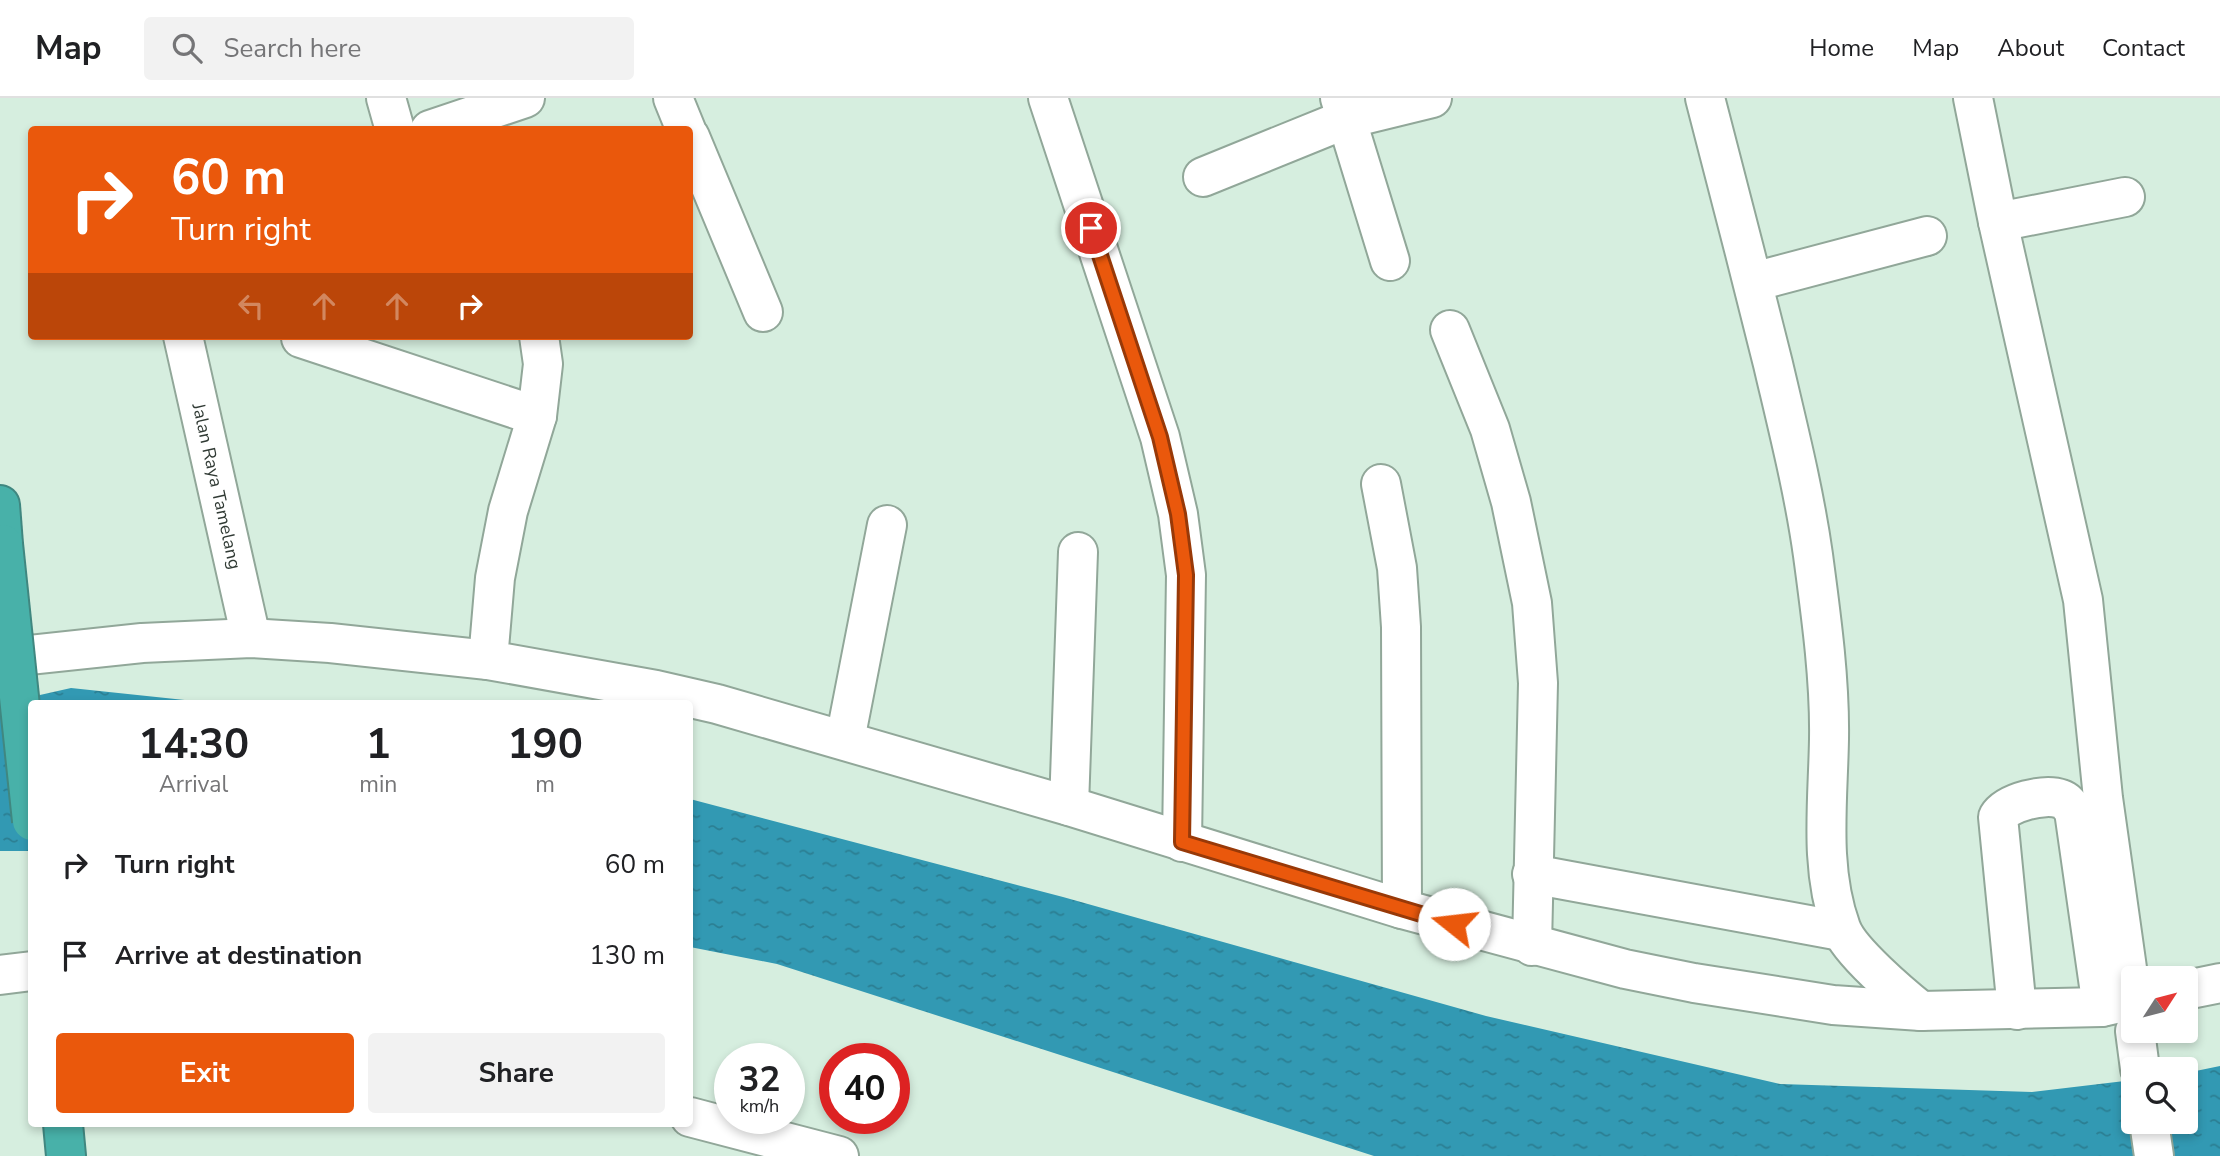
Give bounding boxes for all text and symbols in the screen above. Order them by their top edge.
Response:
search box [144,17,634,80]
text: Map [35,26,102,71]
icon: search [168,29,206,67]
text: Search here [224,31,361,66]
text: Home [1809,32,1874,64]
text: Map [1912,32,1959,64]
text: About [1997,32,2064,64]
text: Contact [2102,32,2185,64]
text: 60 m [171,144,286,211]
icon: right [56,154,147,245]
pin [1061,198,1121,258]
text: Turn right [171,208,311,251]
icon: arrive [1072,209,1110,247]
icon: left [232,287,270,325]
icon: ahead [305,287,343,325]
icon: ahead [378,287,416,325]
icon: right [451,287,489,325]
street label: Jalan Raya Tamelang [186,400,247,572]
text: 14:30 [138,716,249,773]
text: 1 [366,716,391,773]
text: 190 [507,716,583,773]
text: Arrival [159,769,228,800]
text: min [359,769,397,800]
text: m [535,769,555,800]
icon: right [56,846,94,884]
text: Turn right [115,847,234,882]
text: 60 m [605,847,665,882]
position arrow [1417,887,1491,961]
icon: arrive [56,937,94,975]
text: Arrive at destination [115,938,362,973]
text: 130 m [589,938,665,973]
north arrow [2121,966,2198,1043]
map controls [2121,966,2198,1134]
button: Exit [56,1033,354,1113]
button: Share [368,1033,665,1113]
speed limit sign: 40 [819,1043,910,1134]
text: 32 [738,1056,781,1103]
button: search [2121,1057,2198,1134]
text: km/h [740,1094,779,1118]

